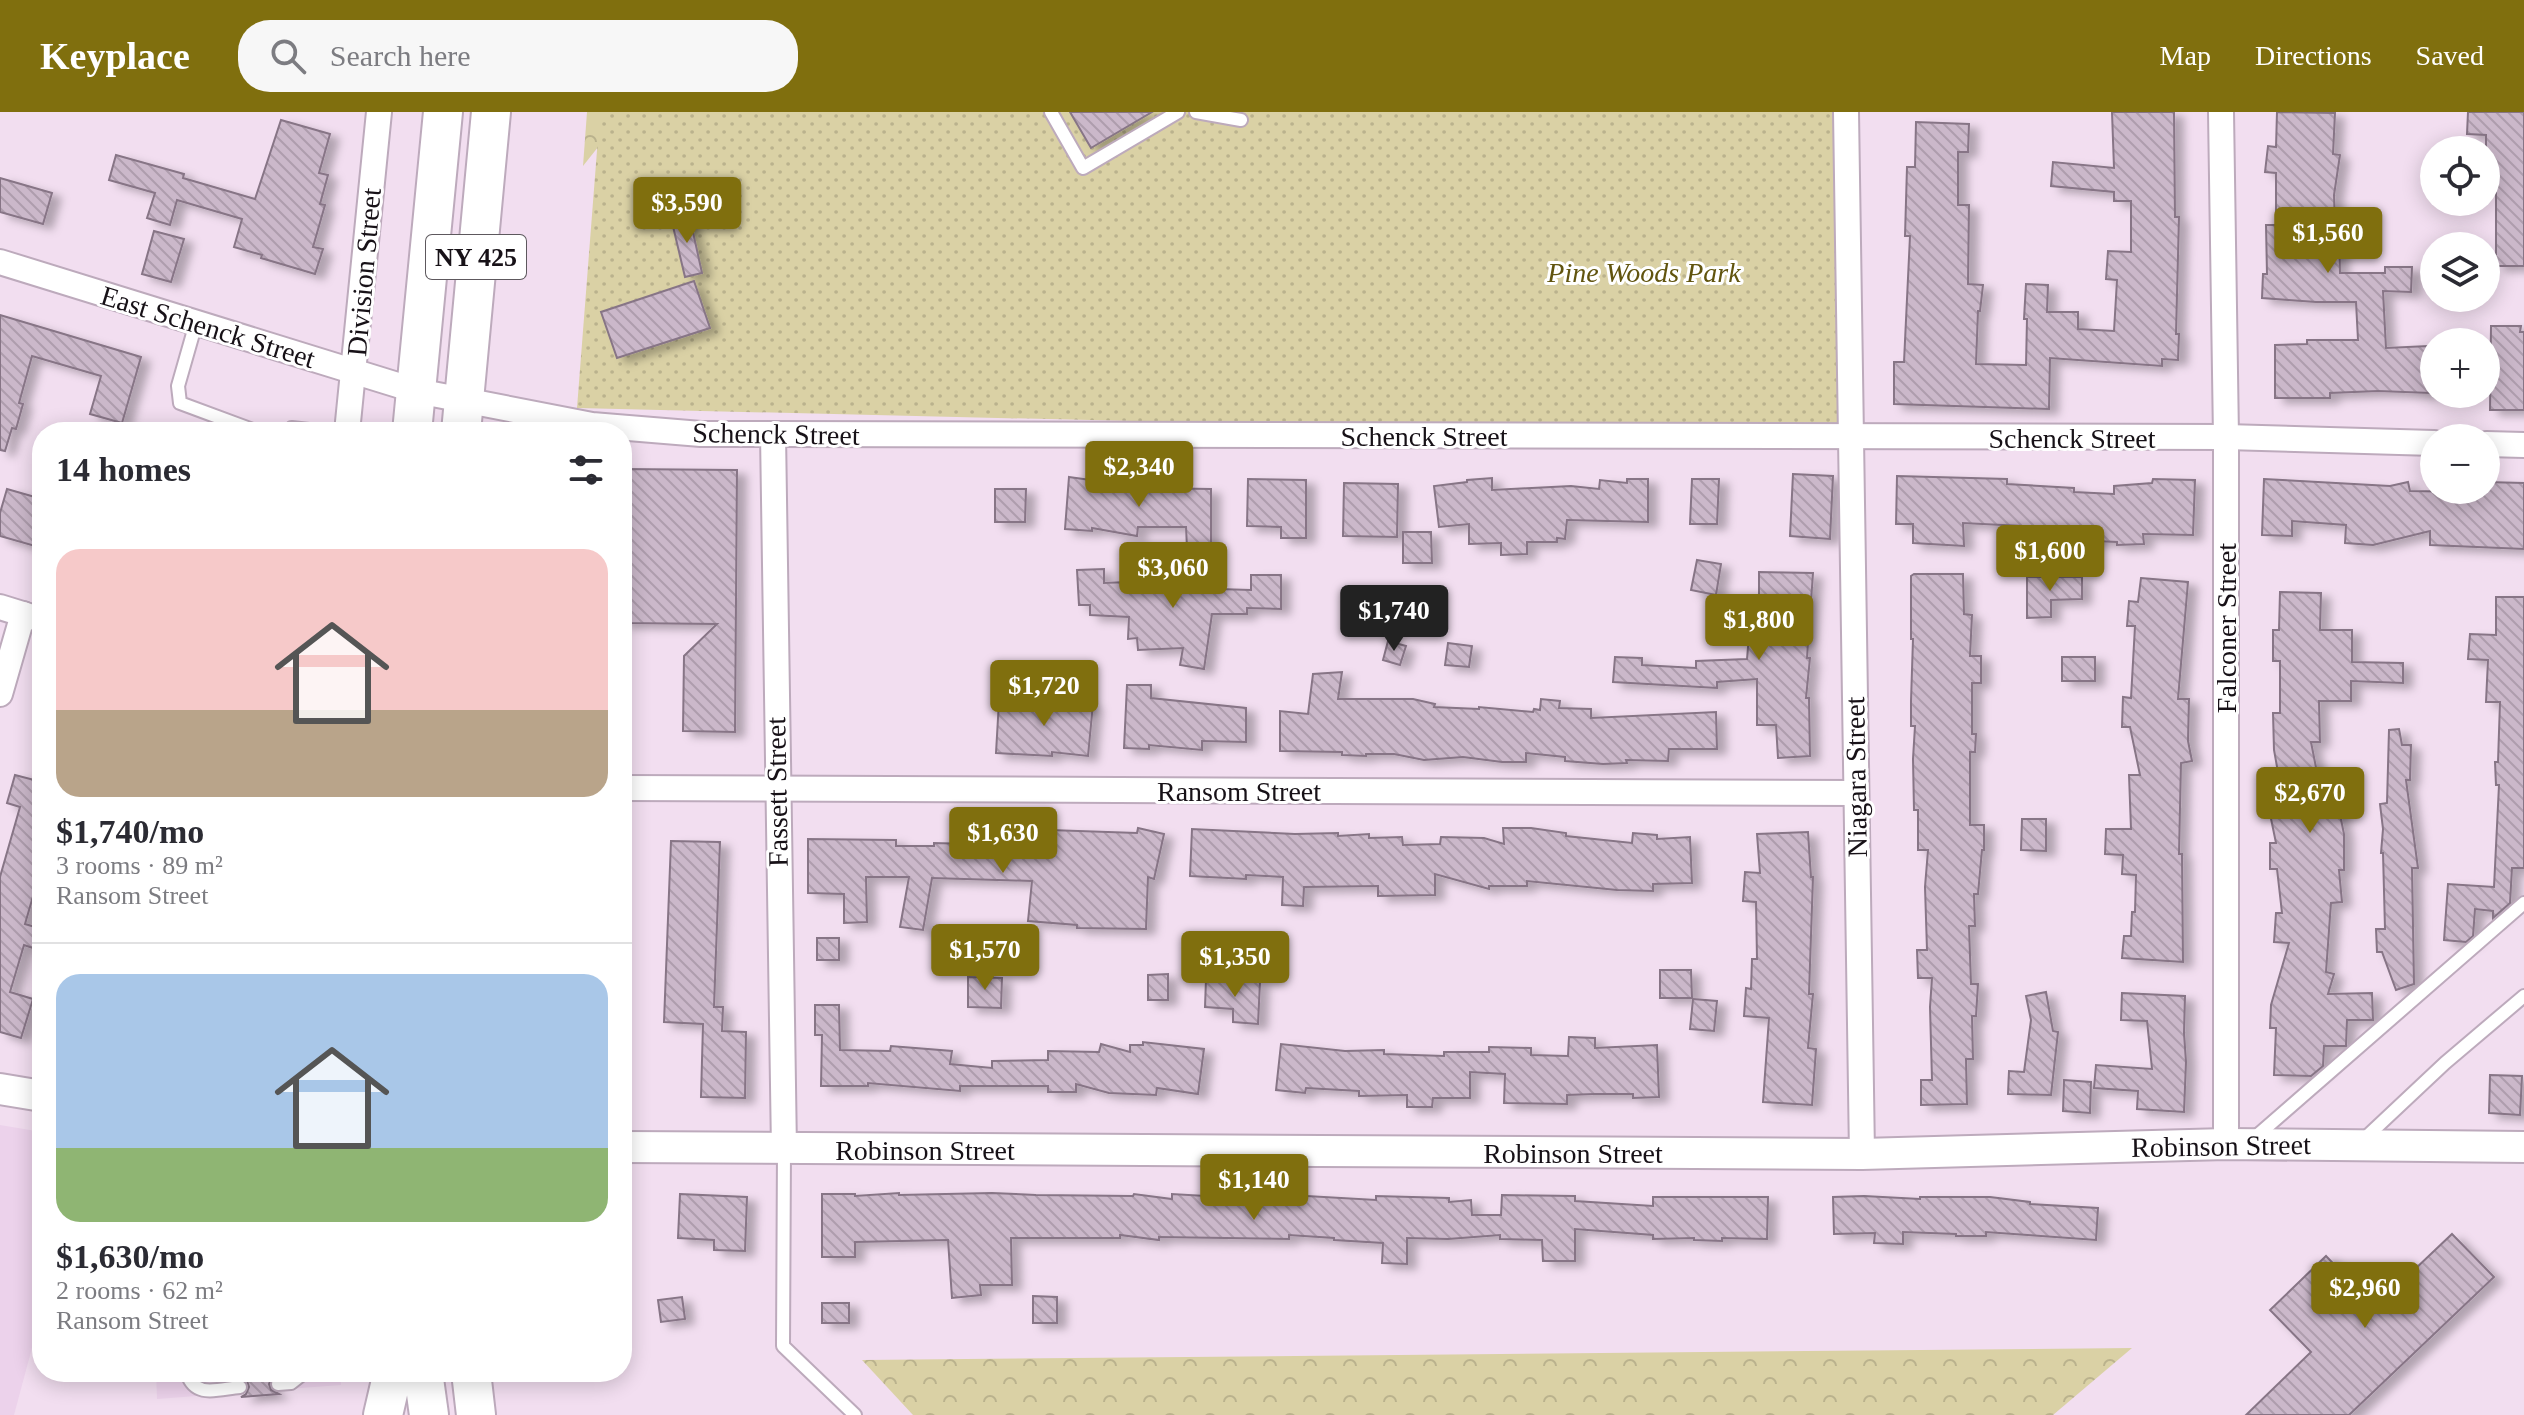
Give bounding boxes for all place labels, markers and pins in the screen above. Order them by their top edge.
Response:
pin: $3,590 [622,177,752,245]
pin: $1,560 [2263,207,2393,275]
pin: $2,340 [1074,441,1204,509]
pin: $1,600 [1985,525,2115,593]
pin: $3,060 [1108,542,1238,610]
pin: $1,740 [1329,585,1459,653]
pin: $1,800 [1694,594,1824,662]
pin: $1,720 [979,660,1109,728]
pin: $2,670 [2245,767,2375,835]
pin: $1,630 [938,807,1068,875]
pin: $1,570 [920,924,1050,992]
pin: $1,350 [1170,931,1300,999]
pin: $1,140 [1189,1154,1319,1222]
pin: $2,960 [2300,1262,2430,1330]

